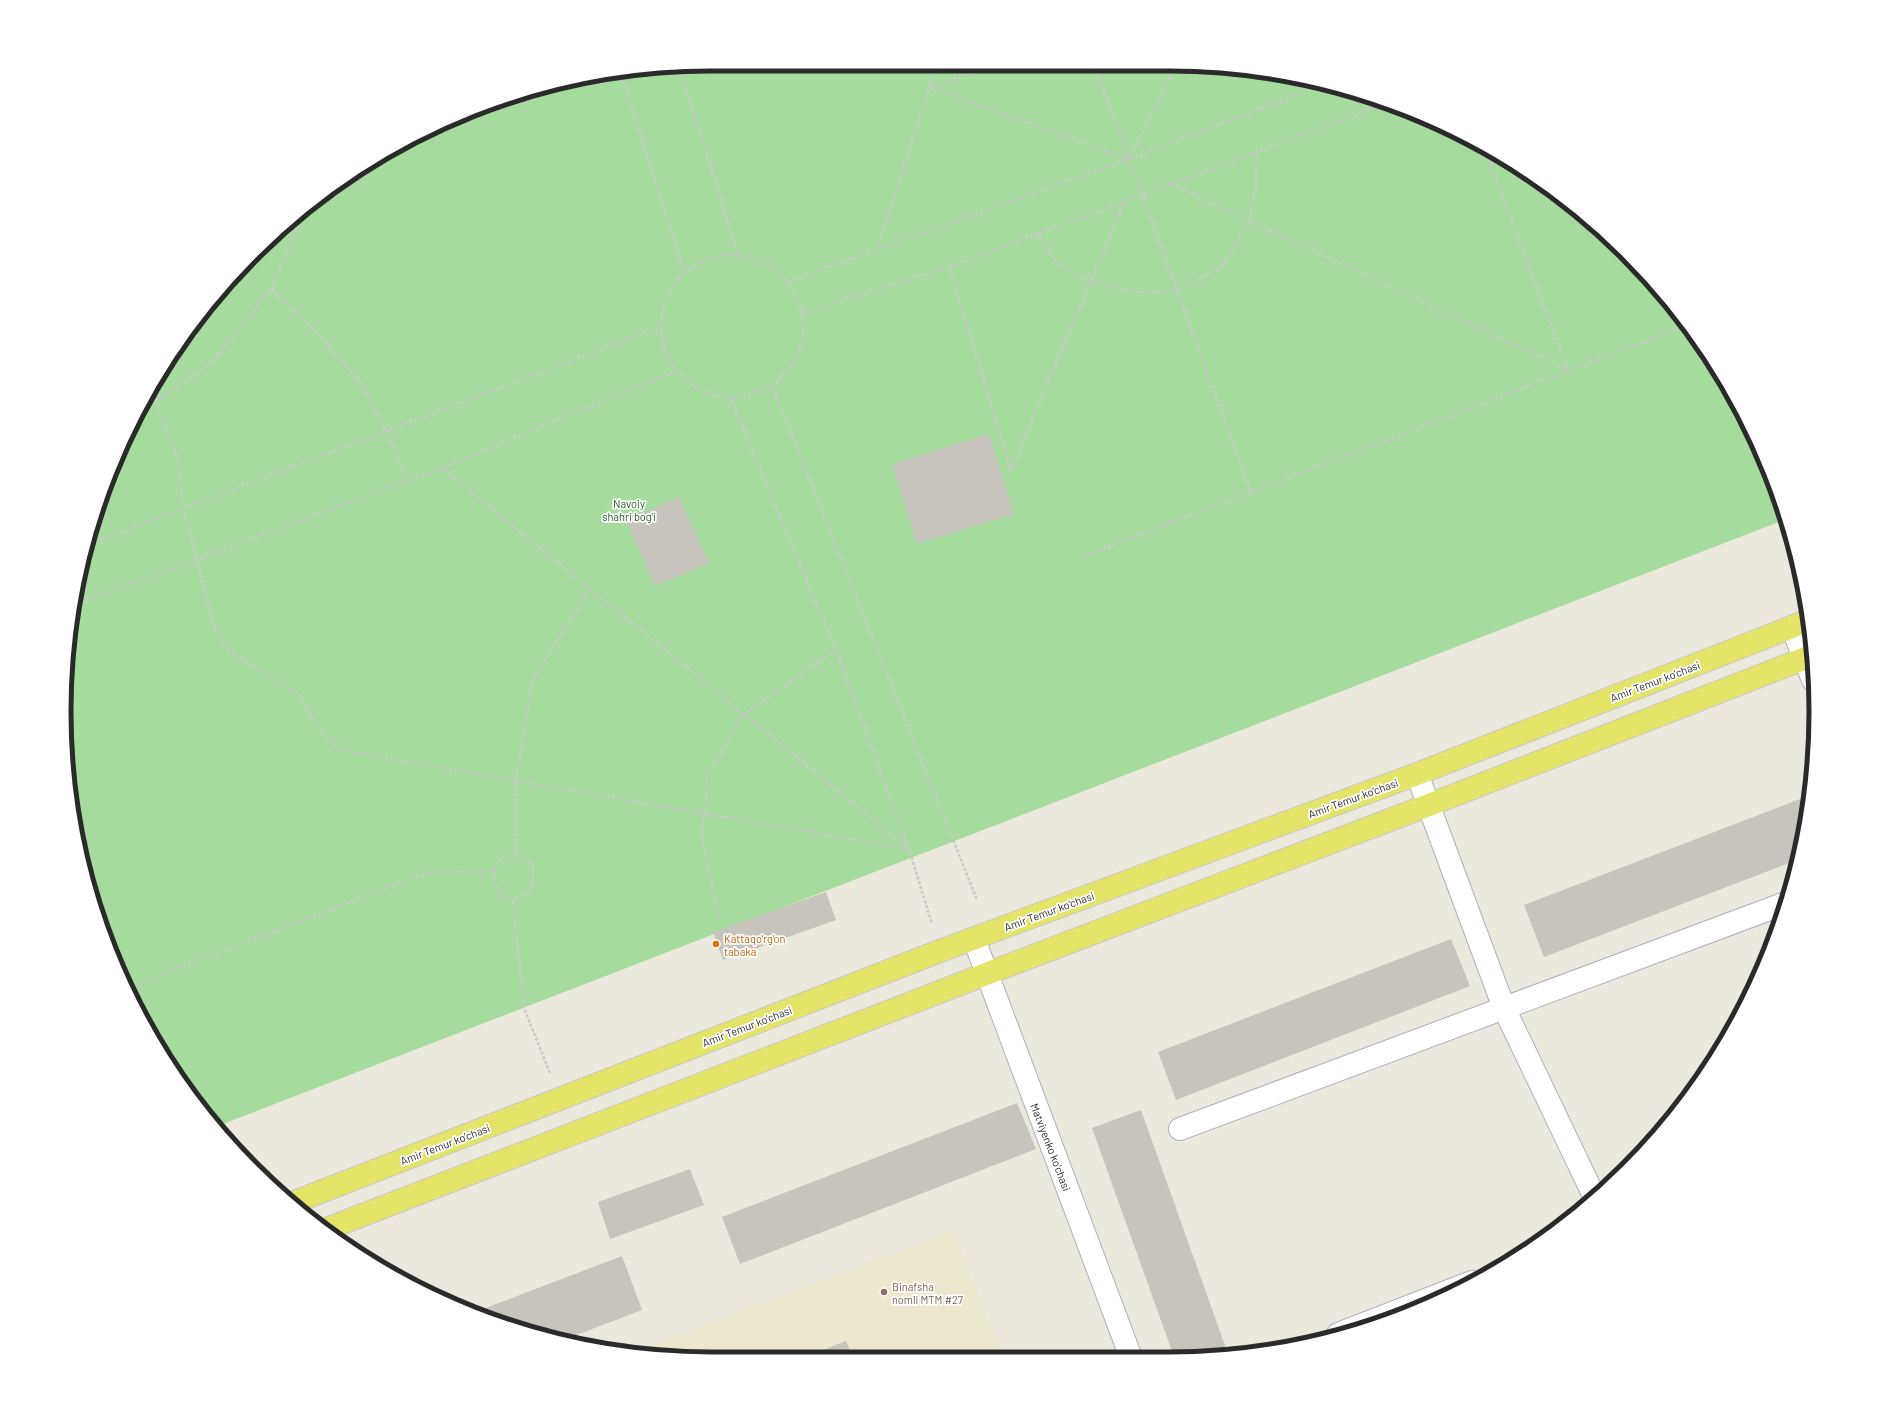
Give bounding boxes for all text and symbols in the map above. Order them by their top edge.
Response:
park label: Navoiy shahri bog'i [602,497,656,523]
street label: Amir Temur ko‘chasi [1608,658,1702,704]
street label: Amir Temur ko‘chasi [1306,776,1400,820]
street label: Amir Temur ko‘chasi [1002,889,1096,933]
place label: Kattaqo'rg'on tabaka [724,932,786,958]
marker: Kattaqo'rg'on tabaka [711,939,721,949]
street label: Amir Temur ko‘chasi [700,1003,794,1049]
street label: Matviyenko ko'chasi [1028,1101,1074,1193]
street label: Amir Temur ko‘chasi [398,1121,492,1167]
place label: Binafsha nomli MTM #27 [892,1280,963,1306]
marker: Binafsha nomli MTM #27 [879,1287,889,1297]

